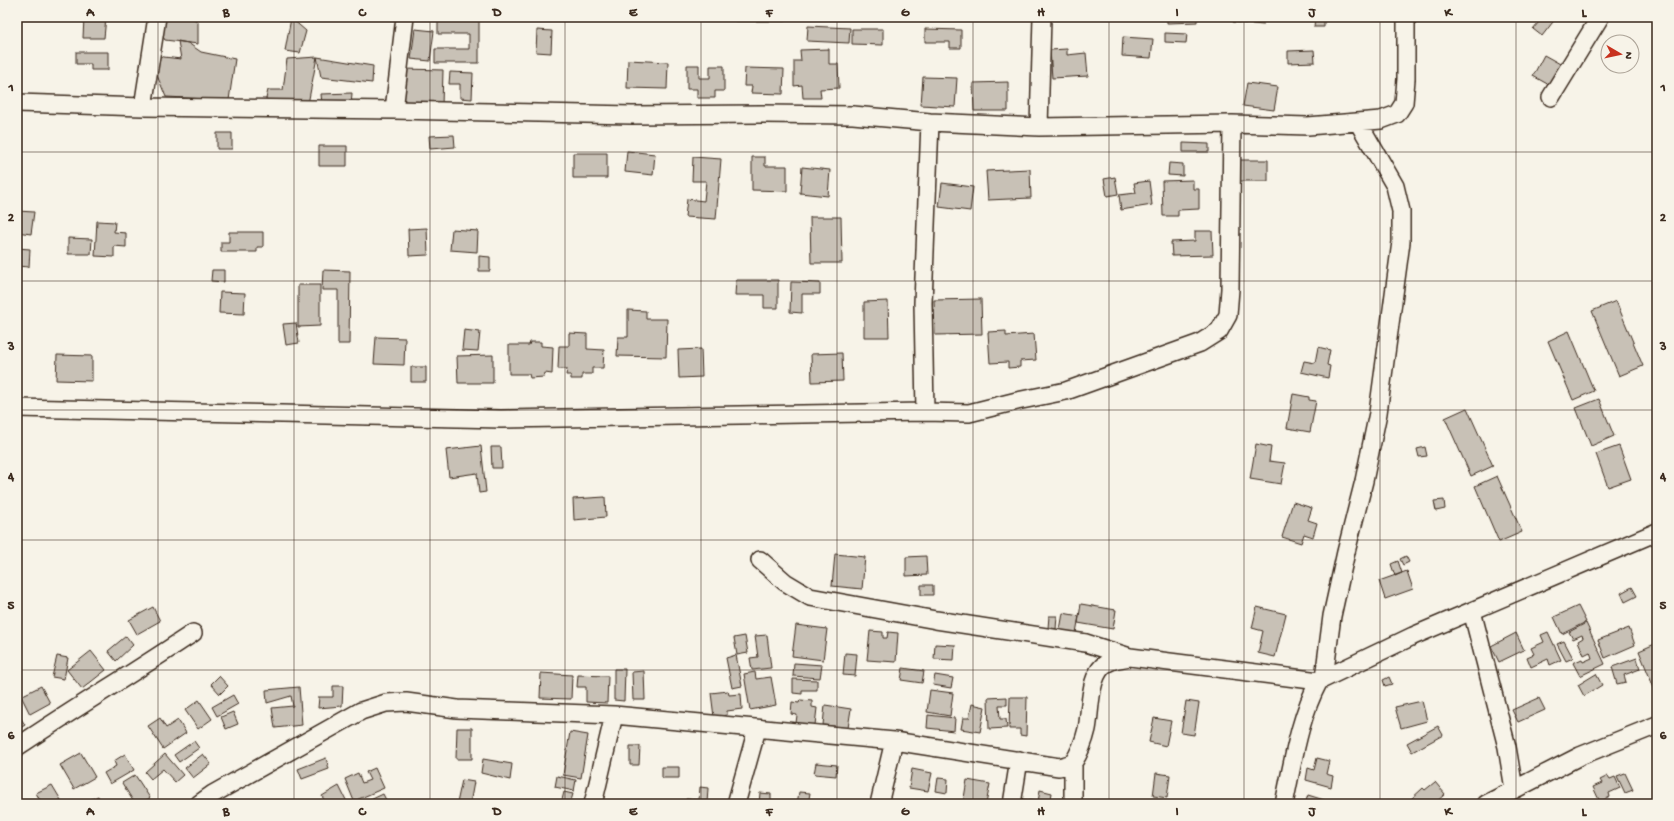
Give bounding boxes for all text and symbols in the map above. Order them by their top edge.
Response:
text: A [85,6,95,21]
text: B [222,6,231,21]
text: C [357,6,367,21]
text: D [492,6,502,21]
text: E [629,6,638,21]
text: F [765,6,774,21]
text: G [901,6,910,21]
text: H [1037,6,1045,21]
text: I [1175,6,1179,21]
text: J [1308,6,1317,21]
text: K [1443,6,1453,21]
text: L [1582,6,1588,21]
north arrow [1600,34,1640,74]
text: N [1621,51,1634,60]
text: 1 [7,81,14,96]
text: 1 [1659,81,1666,96]
text: 2 [8,211,15,226]
text: 2 [1660,211,1667,226]
text: 3 [7,340,15,355]
text: 3 [1659,340,1667,355]
text: 4 [7,470,15,485]
text: 4 [1659,470,1667,485]
text: 5 [8,599,15,614]
text: 5 [1660,599,1667,614]
text: 6 [8,729,15,744]
text: 6 [1660,729,1667,744]
text: A [85,805,95,820]
text: B [222,805,231,820]
text: C [357,805,367,820]
text: D [492,805,502,820]
text: E [629,805,638,820]
text: F [765,805,774,820]
text: G [901,805,910,820]
text: H [1037,805,1045,820]
text: I [1175,805,1179,820]
text: J [1308,805,1317,820]
text: K [1443,805,1453,820]
text: L [1582,805,1588,820]

